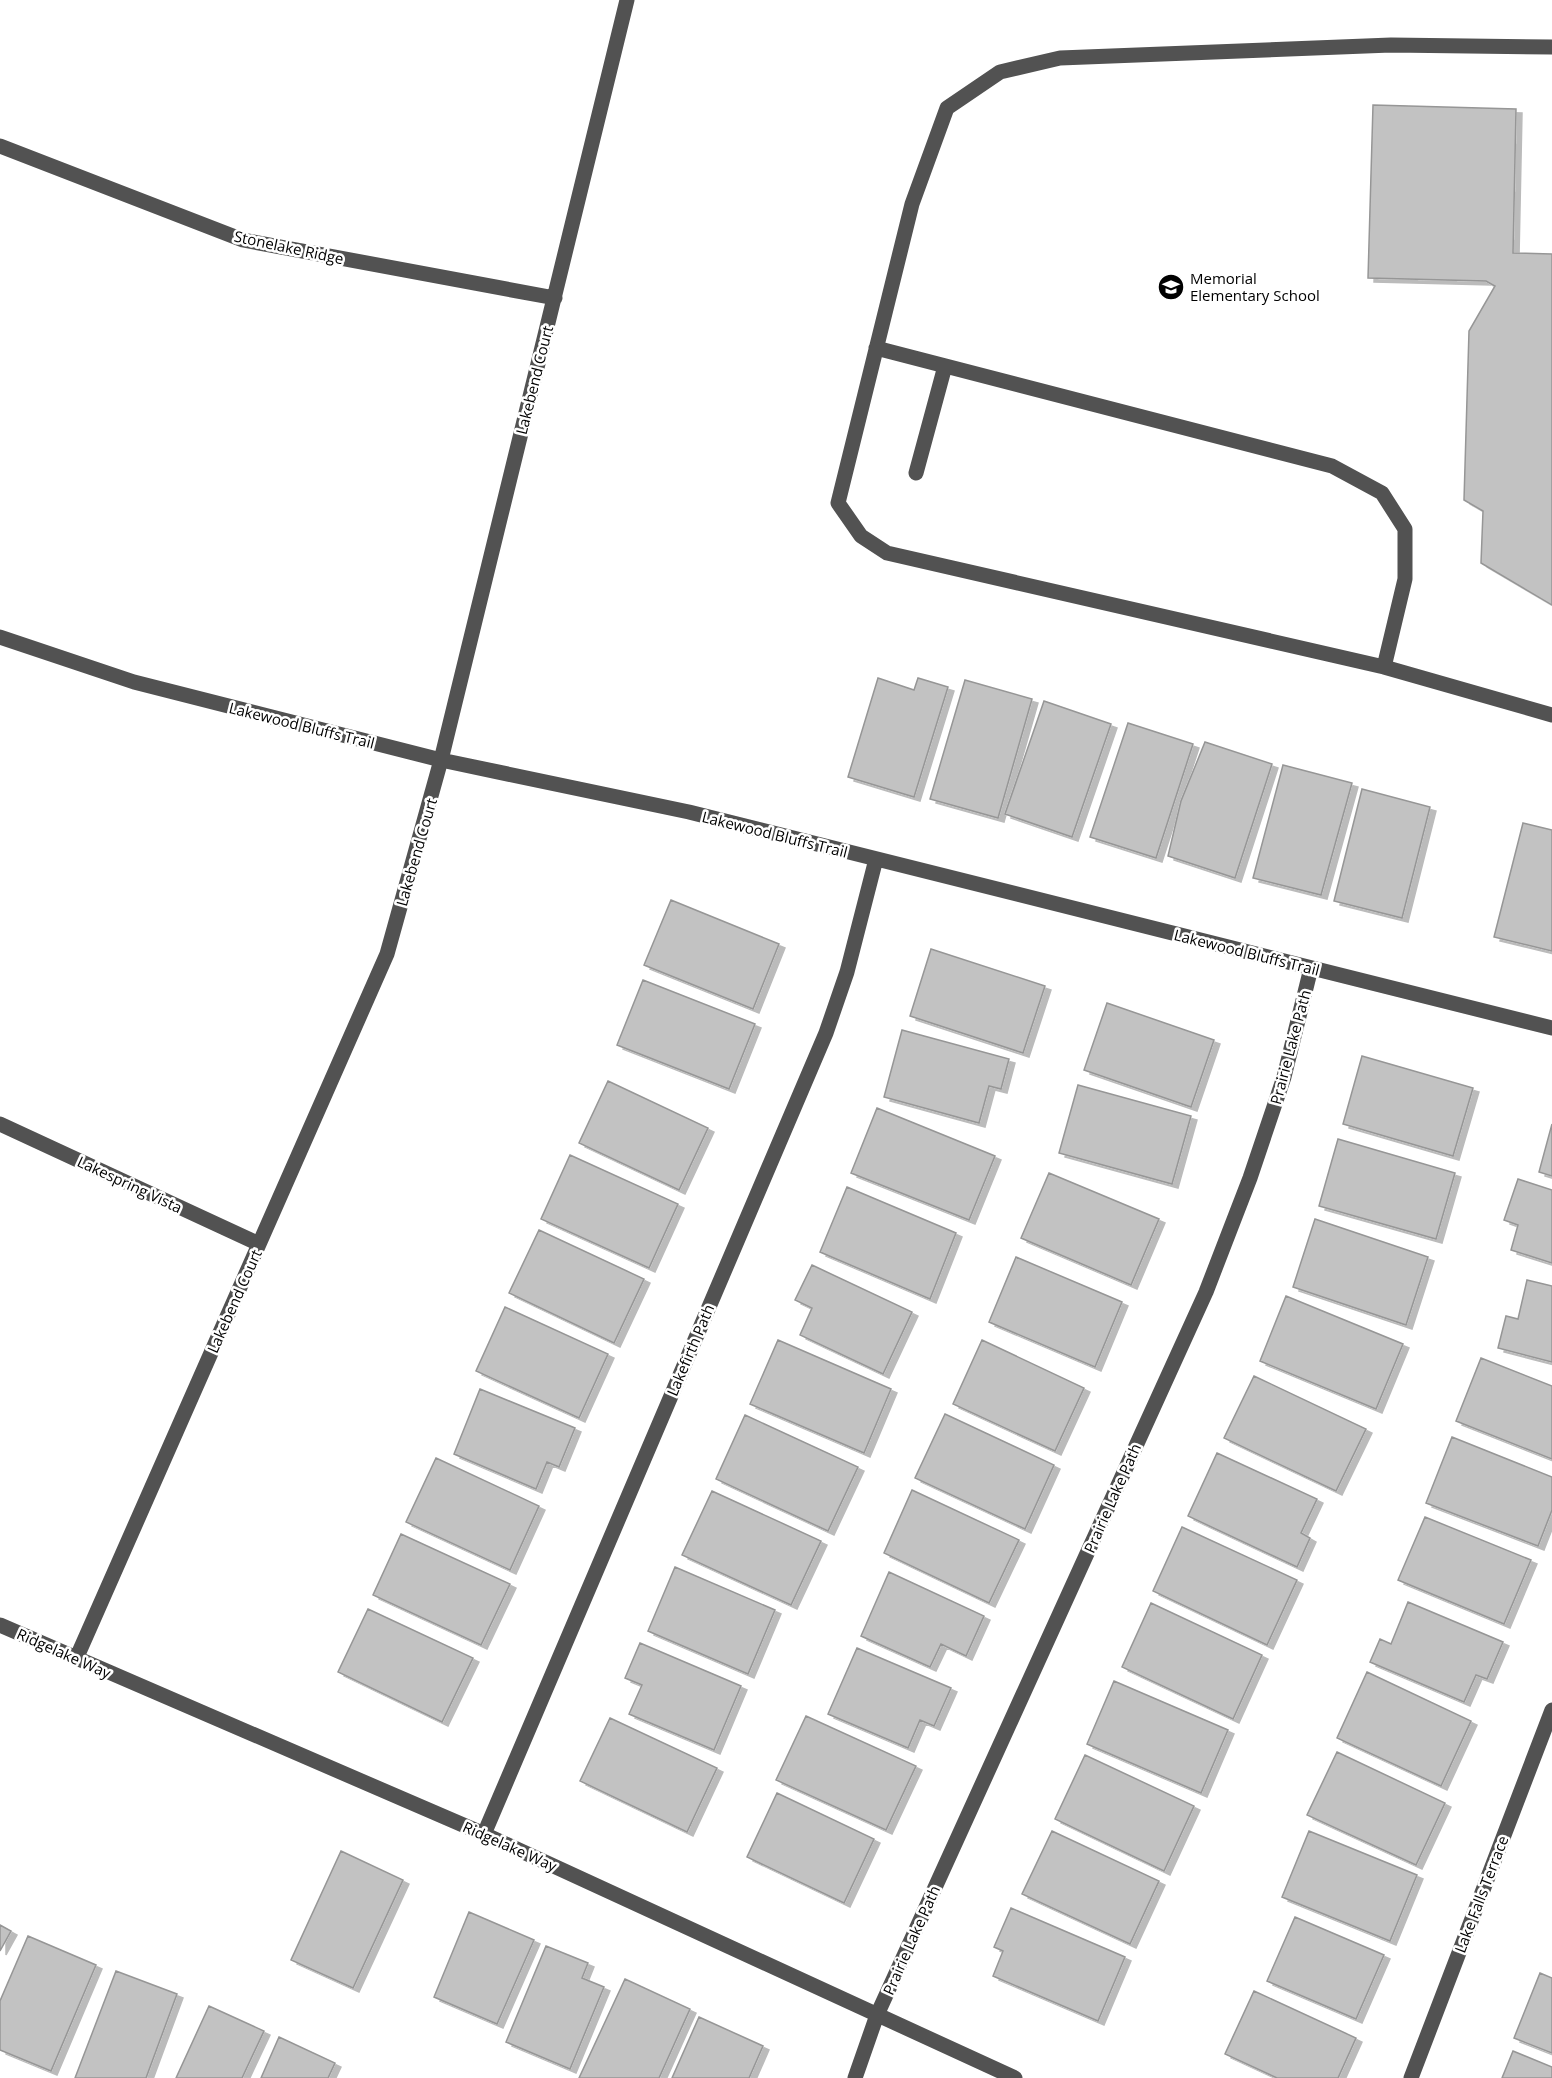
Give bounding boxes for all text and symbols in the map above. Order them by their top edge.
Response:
street label: Stonelake Ridge [232,226,346,268]
place label: Memorial Elementary School [1190,268,1320,305]
school or university icon: Memorial Elementary School [1156,272,1186,302]
street label: Lakebend Court [511,323,557,437]
street label: Lakewood Bluffs Trail [227,697,377,753]
street label: Lakebend Court [391,796,441,908]
street label: Lakewood Bluffs Trail [700,806,850,862]
street label: Lakewood Bluffs Trail [1172,924,1322,980]
street label: Prairie Lake Path [1265,988,1315,1106]
street label: Lakespring Vista [74,1151,186,1217]
street label: Lakebend Court [202,1246,266,1356]
street label: Lakefirth Path [662,1301,718,1399]
street label: Prairie Lake Path [1079,1440,1145,1556]
street label: Ridgelake Way [14,1623,115,1683]
street label: Ridgelake Way [460,1816,561,1876]
street label: Lake Falls Terrace [1449,1833,1513,1955]
street label: Prairie Lake Path [878,1882,944,1998]

